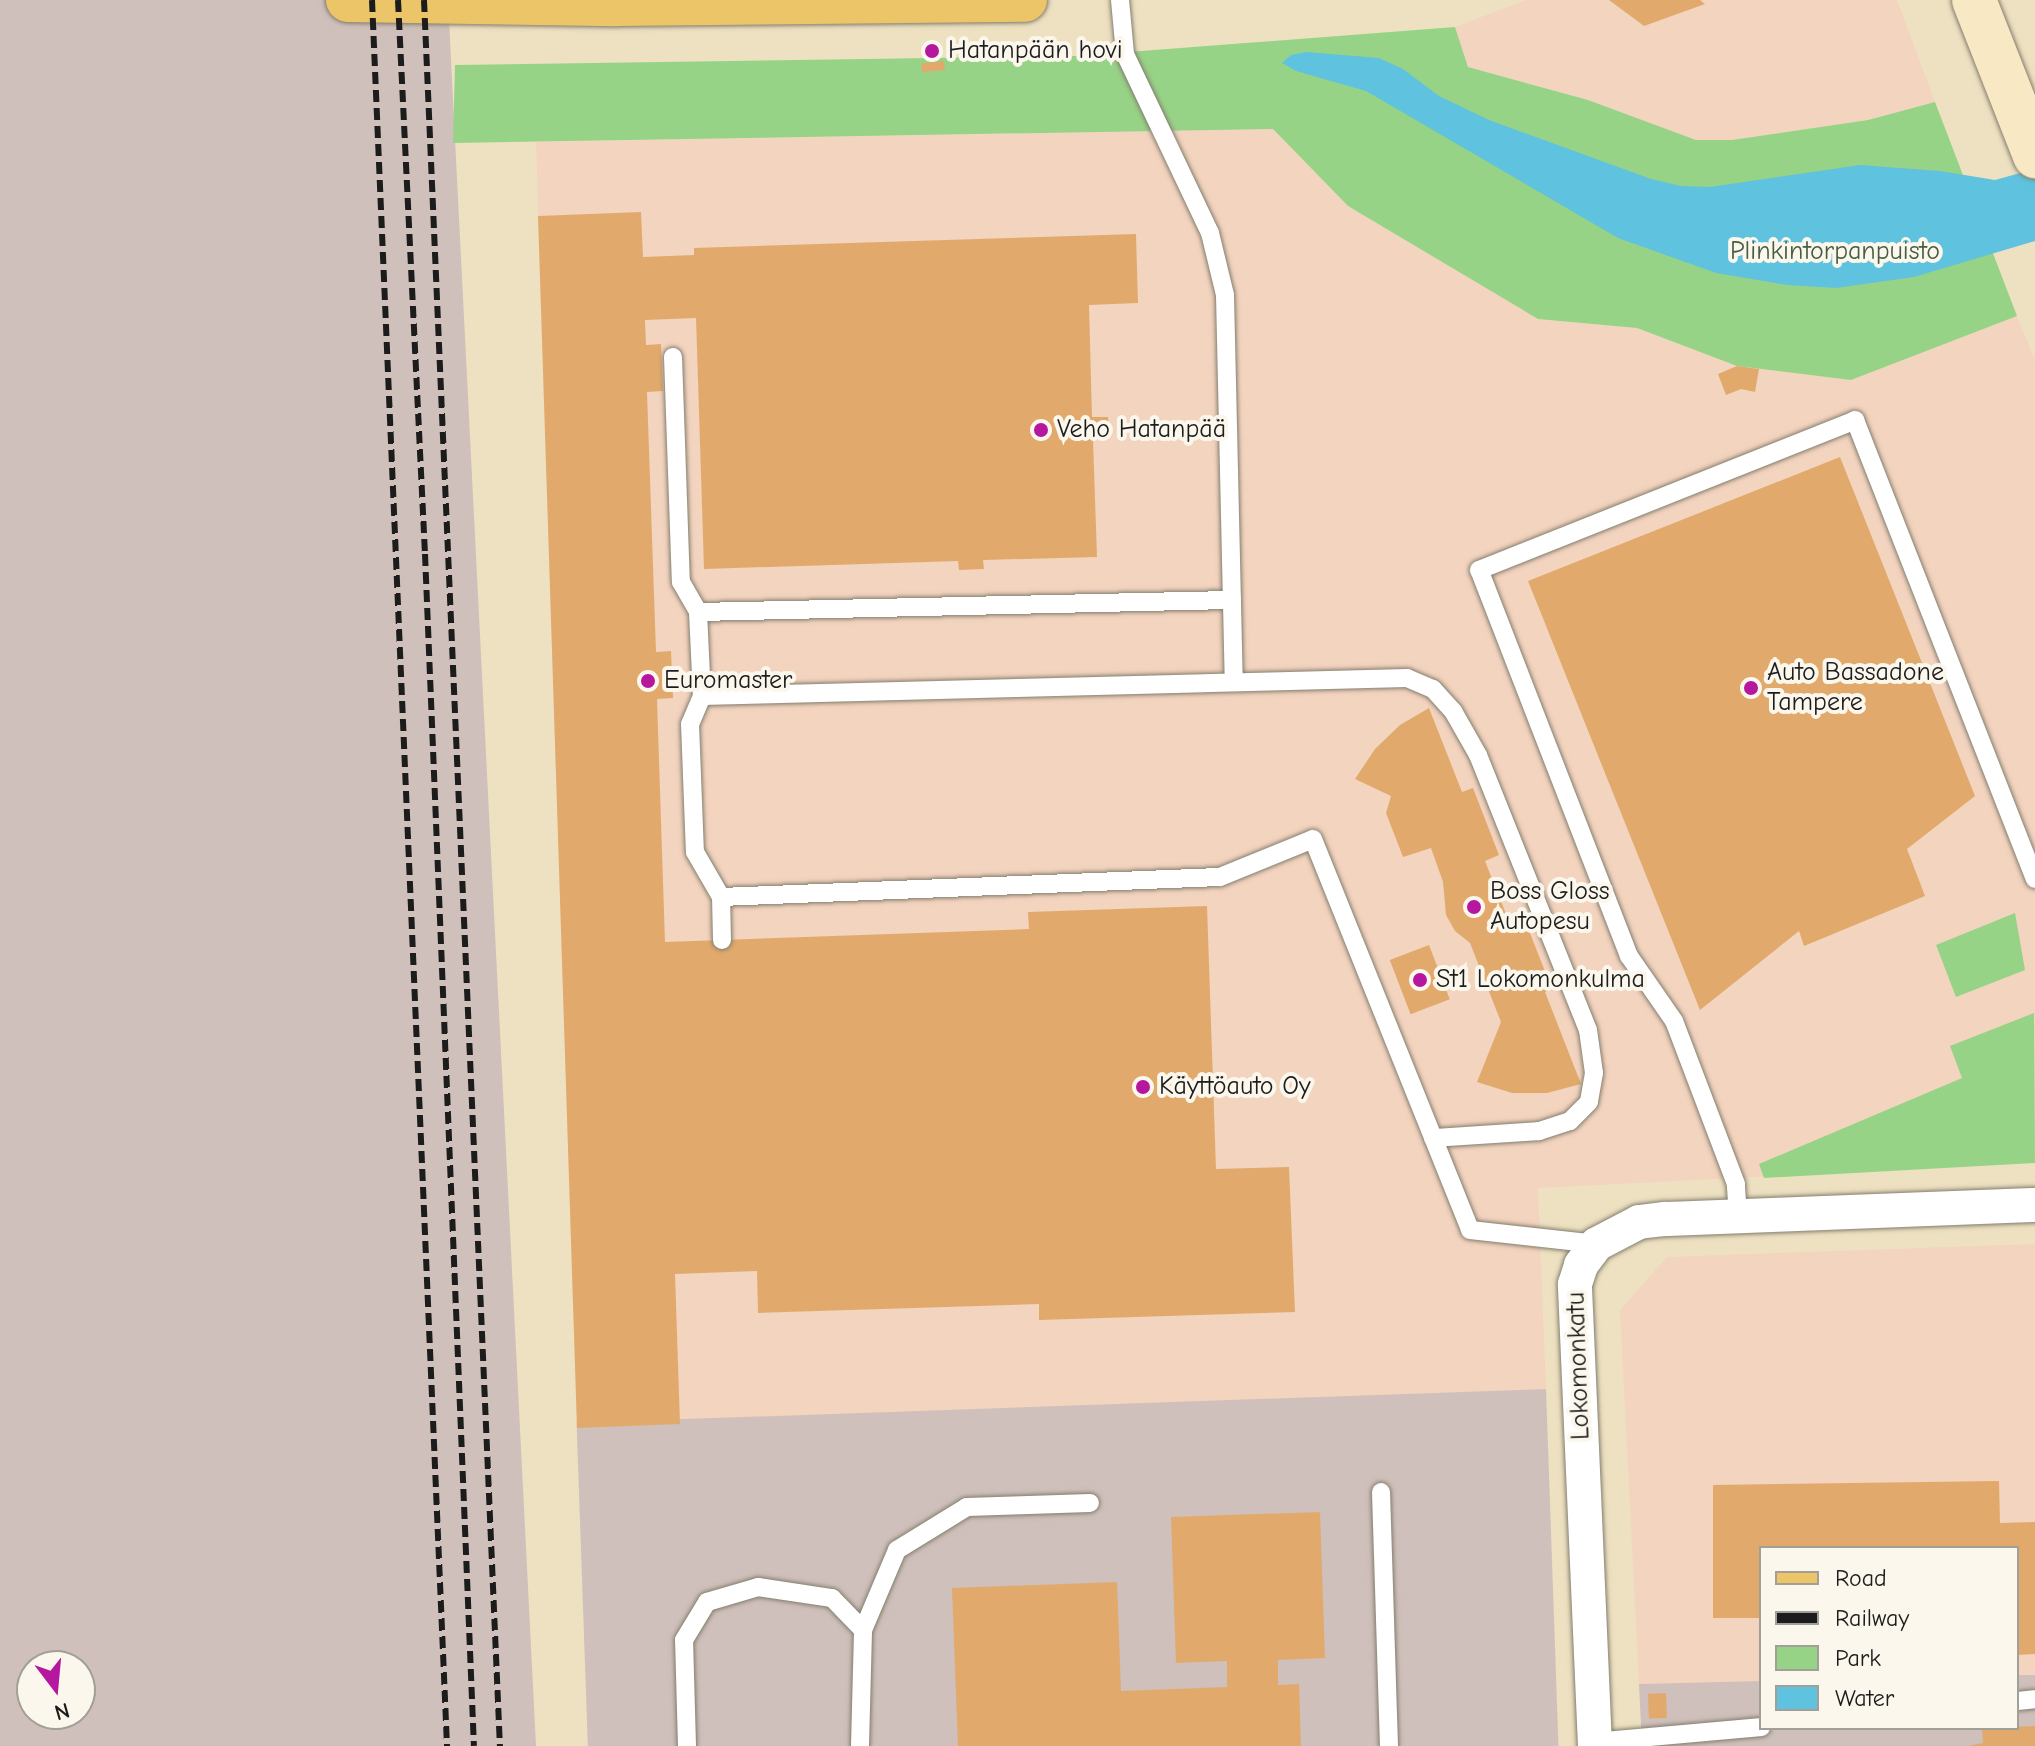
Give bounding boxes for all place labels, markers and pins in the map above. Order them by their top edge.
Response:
place label: Hatanpään hovi [948,35,1123,67]
marker: Hatanpään hovi [923,42,941,60]
place label: Veho Hatanpää [1057,414,1226,446]
marker: Veho Hatanpää [1032,421,1050,439]
place label: Auto Bassadone Tampere [1767,657,1944,718]
place label: Euromaster [664,665,792,697]
marker: Euromaster [639,672,657,690]
marker: Auto Bassadone Tampere [1742,679,1760,697]
place label: Boss Gloss Autopesu [1490,876,1610,938]
marker: Boss Gloss Autopesu [1465,898,1483,916]
place label: St1 Lokomonkulma [1436,964,1645,996]
marker: St1 Lokomonkulma [1411,971,1429,989]
place label: Käyttöauto Oy [1159,1071,1311,1103]
marker: Käyttöauto Oy [1134,1078,1152,1096]

